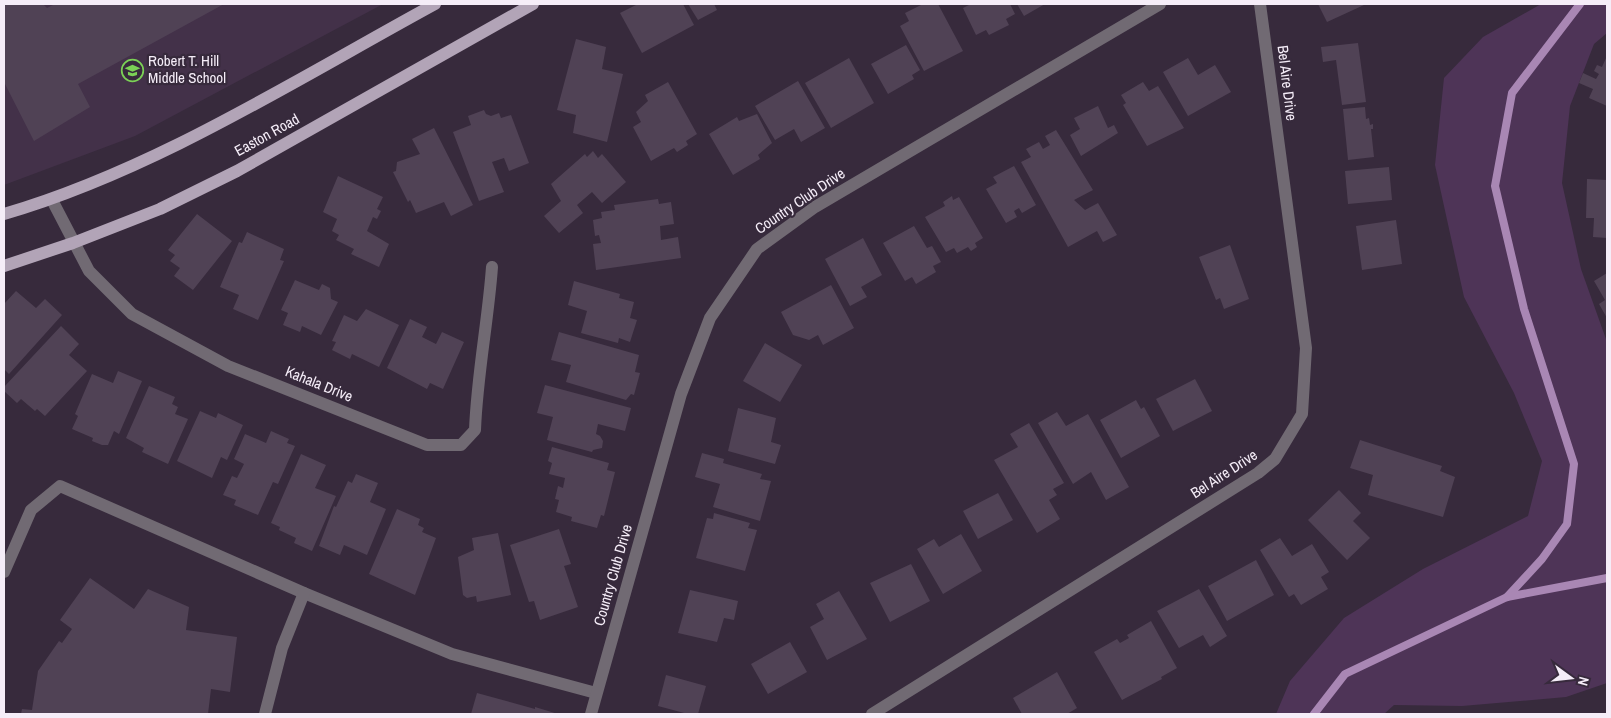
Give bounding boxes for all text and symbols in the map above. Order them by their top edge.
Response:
street label: Bel Aire Drive [1272,44,1303,122]
place label: Robert T. Hill Middle School [148,50,226,88]
school or university icon: Robert T. Hill Middle School [120,58,144,82]
street label: Easton Road [231,108,303,161]
street label: Country Club Drive [750,163,849,239]
street label: Kahala Drive [282,360,356,407]
street label: Bel Aire Drive [1186,444,1261,503]
street label: Country Club Drive [588,522,637,628]
north arrow [1546,653,1596,703]
text: N [1574,675,1593,688]

